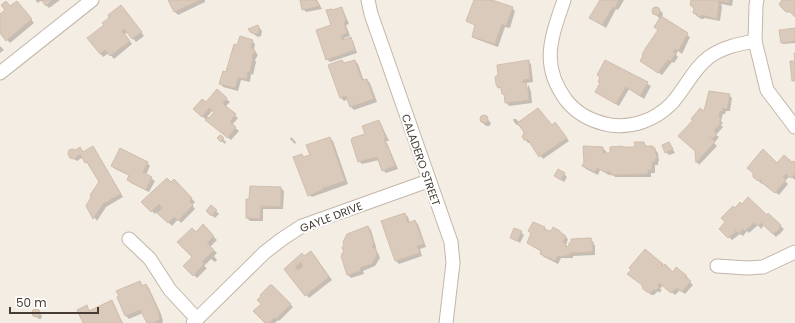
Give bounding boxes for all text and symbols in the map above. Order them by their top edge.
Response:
street label: CALADERO STREET [398,112,444,208]
street label: GAYLE DRIVE [297,198,365,236]
scale bar [10,289,98,315]
text: 50 m [16,294,47,311]

